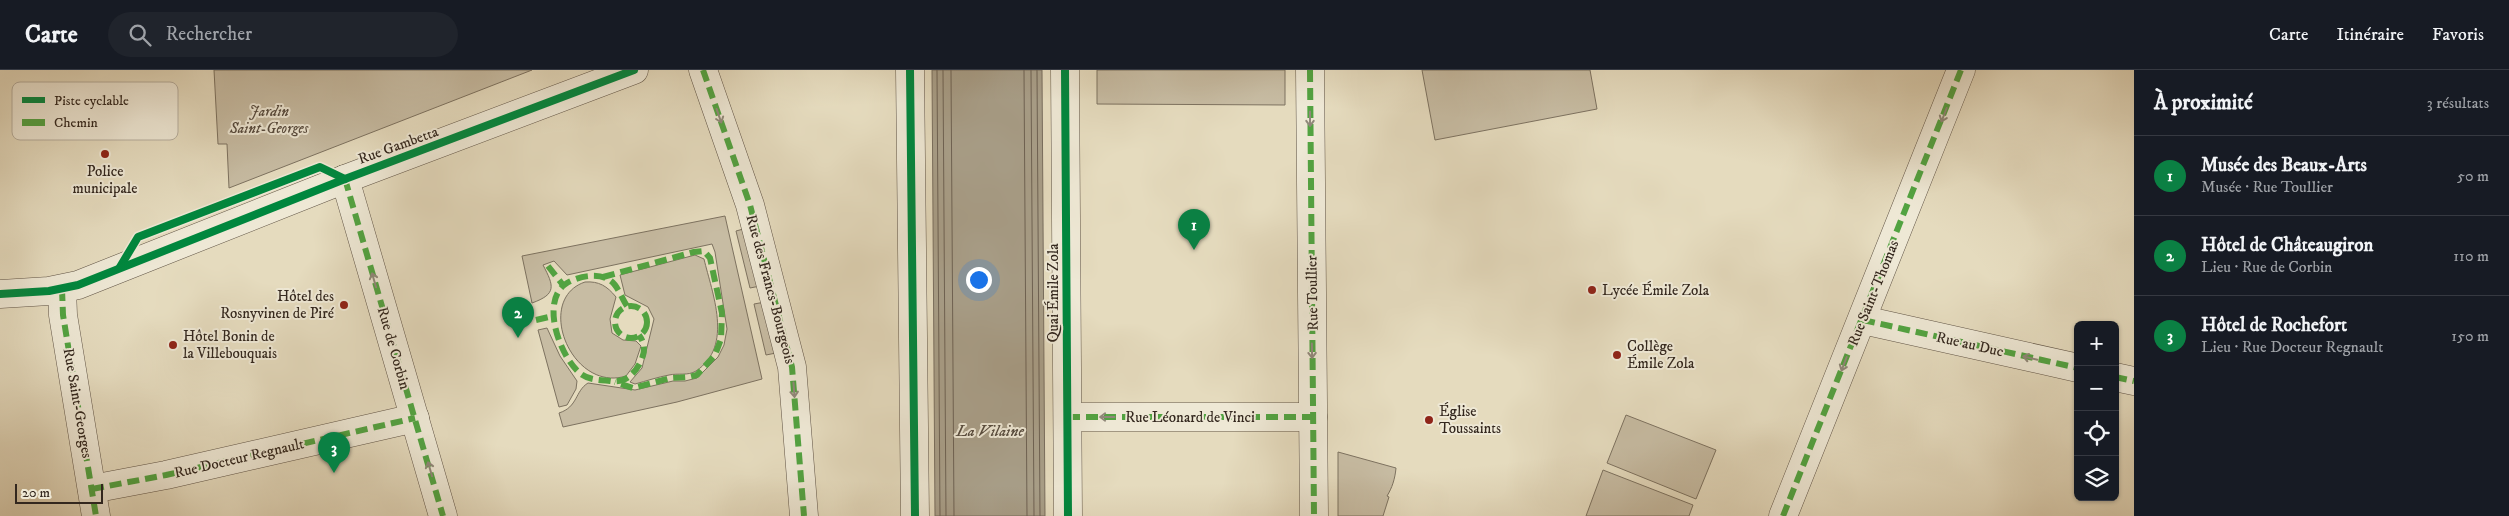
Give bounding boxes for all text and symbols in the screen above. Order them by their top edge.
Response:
search box [108,12,458,57]
text: Carte [25,20,78,50]
icon: search [126,21,154,49]
text: Rechercher [166,23,252,46]
text: Carte [2269,24,2309,46]
text: Itinéraire [2337,24,2404,46]
text: Favoris [2432,24,2484,46]
legend [12,82,178,140]
text: À proximité [2154,90,2253,116]
text: Piste cyclable [54,92,129,110]
text: 3 résultats [2427,93,2489,113]
park label: Jardin Saint-Georges [229,102,309,138]
one-way arrow [1939,107,1948,123]
one-way arrow [715,108,724,123]
one-way arrow [1305,110,1315,126]
text: Chemin [54,114,99,132]
street label: Rue Gambetta [355,122,441,169]
marker: Police municipale [99,148,111,160]
text: Musée des Beaux-Arts [2201,154,2367,177]
place label: Police municipale [72,162,138,198]
text: 1 [2167,166,2173,186]
text: 50 m [2457,166,2489,186]
text: Musée · Rue Toullier [2201,177,2333,197]
pin: 1 [1178,209,1210,250]
street label: Rue des Francs-Bourgeois [741,212,800,366]
text: Hôtel de Châteaugiron [2201,234,2373,257]
street label: Rue Saint-Thomas [1844,237,1903,349]
street label: Quai Émile Zola [1044,243,1063,343]
text: 2 [2166,246,2174,266]
text: 110 m [2453,246,2489,266]
street label: Rue Toullier [1302,255,1323,331]
text: Lieu · Rue de Corbin [2201,257,2332,277]
your location [966,267,992,293]
one-way arrow [369,272,378,288]
place label: Lycée Émile Zola [1602,281,1710,300]
marker: Lycée Émile Zola [1586,284,1598,296]
place label: Hôtel des Rosnyvinen de Piré [220,287,335,323]
pin: 2 [502,297,534,338]
marker: Hôtel des Rosnyvinen de Piré [338,299,350,311]
street label: Rue de Corbin [373,305,414,392]
text: Hôtel de Rochefort [2201,314,2347,337]
map controls [2074,321,2119,501]
button: + [2074,321,2119,366]
text: 3 [2167,326,2173,346]
text: 150 m [2451,326,2489,346]
place label: Hôtel Bonin de la Villebouquais [183,327,277,363]
street label: Rue au Duc [1934,328,2006,362]
place label: Collège Émile Zola [1627,337,1695,373]
text: Lieu · Rue Docteur Regnault [2201,337,2383,357]
marker: Hôtel Bonin de la Villebouquais [167,339,179,351]
one-way arrow [1307,342,1317,359]
street label: Rue Saint-Georges [58,347,97,460]
marker: Collège Émile Zola [1611,349,1623,361]
one-way arrow [2023,352,2039,362]
one-way arrow [1839,356,1848,371]
button: − [2074,366,2119,411]
one-way arrow [790,382,799,398]
place label: Église Toussaints [1439,402,1501,438]
street label: Rue Léonard de Vinci [1125,408,1255,427]
button: locate [2074,411,2119,456]
one-way arrow [1099,412,1116,422]
marker: Église Toussaints [1423,414,1435,426]
water label: La Vilaine [955,421,1024,441]
pin: 3 [318,432,350,473]
street label: Rue Docteur Regnault [172,434,306,483]
button: layers [2074,456,2119,501]
one-way arrow [424,462,434,478]
scale bar [15,481,102,504]
text: 20 m [22,484,50,502]

